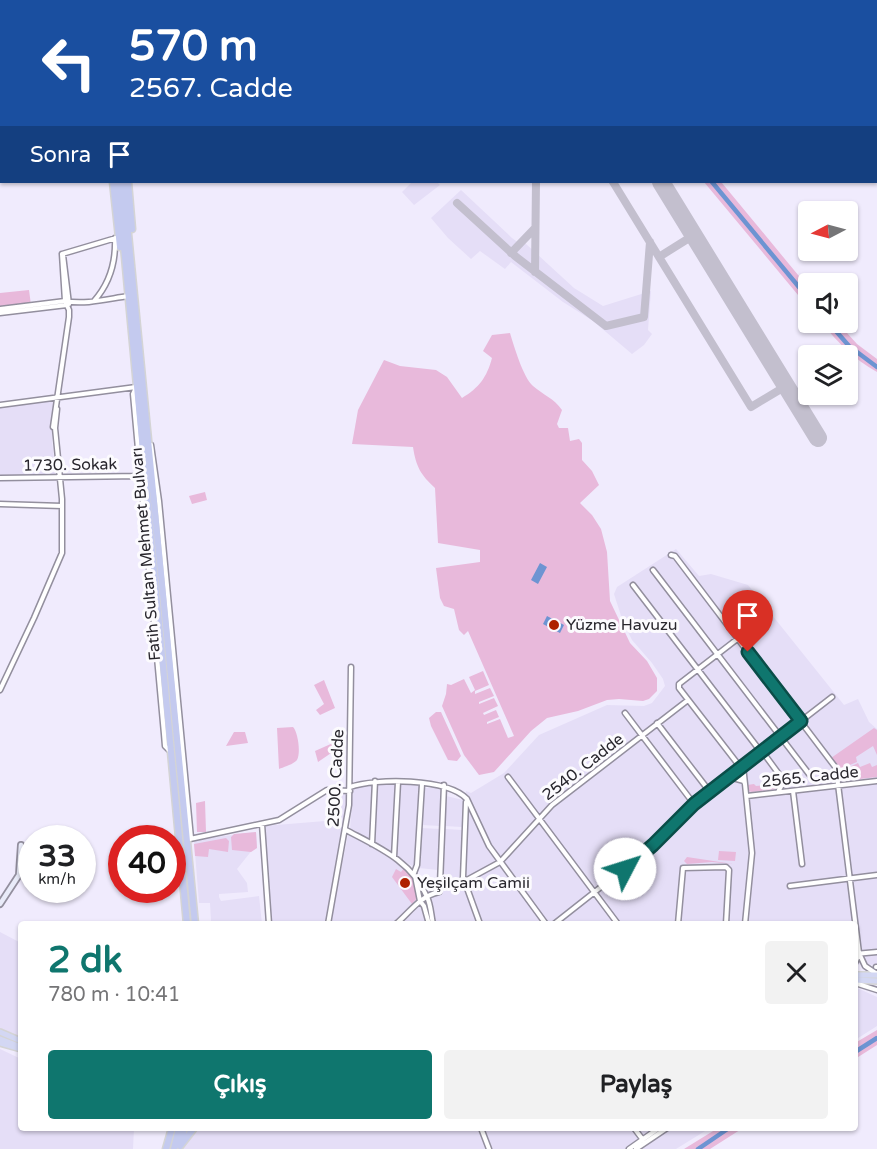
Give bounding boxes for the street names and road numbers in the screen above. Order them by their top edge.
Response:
street label: Fatih Sultan Mehmet Bulvarı [127,447,165,661]
street label: 1730. Sokak [23,454,118,476]
street label: 2500. Cadde [323,729,349,827]
street label: 2540. Cadde [538,729,628,805]
street label: 2565. Cadde [760,762,860,792]

